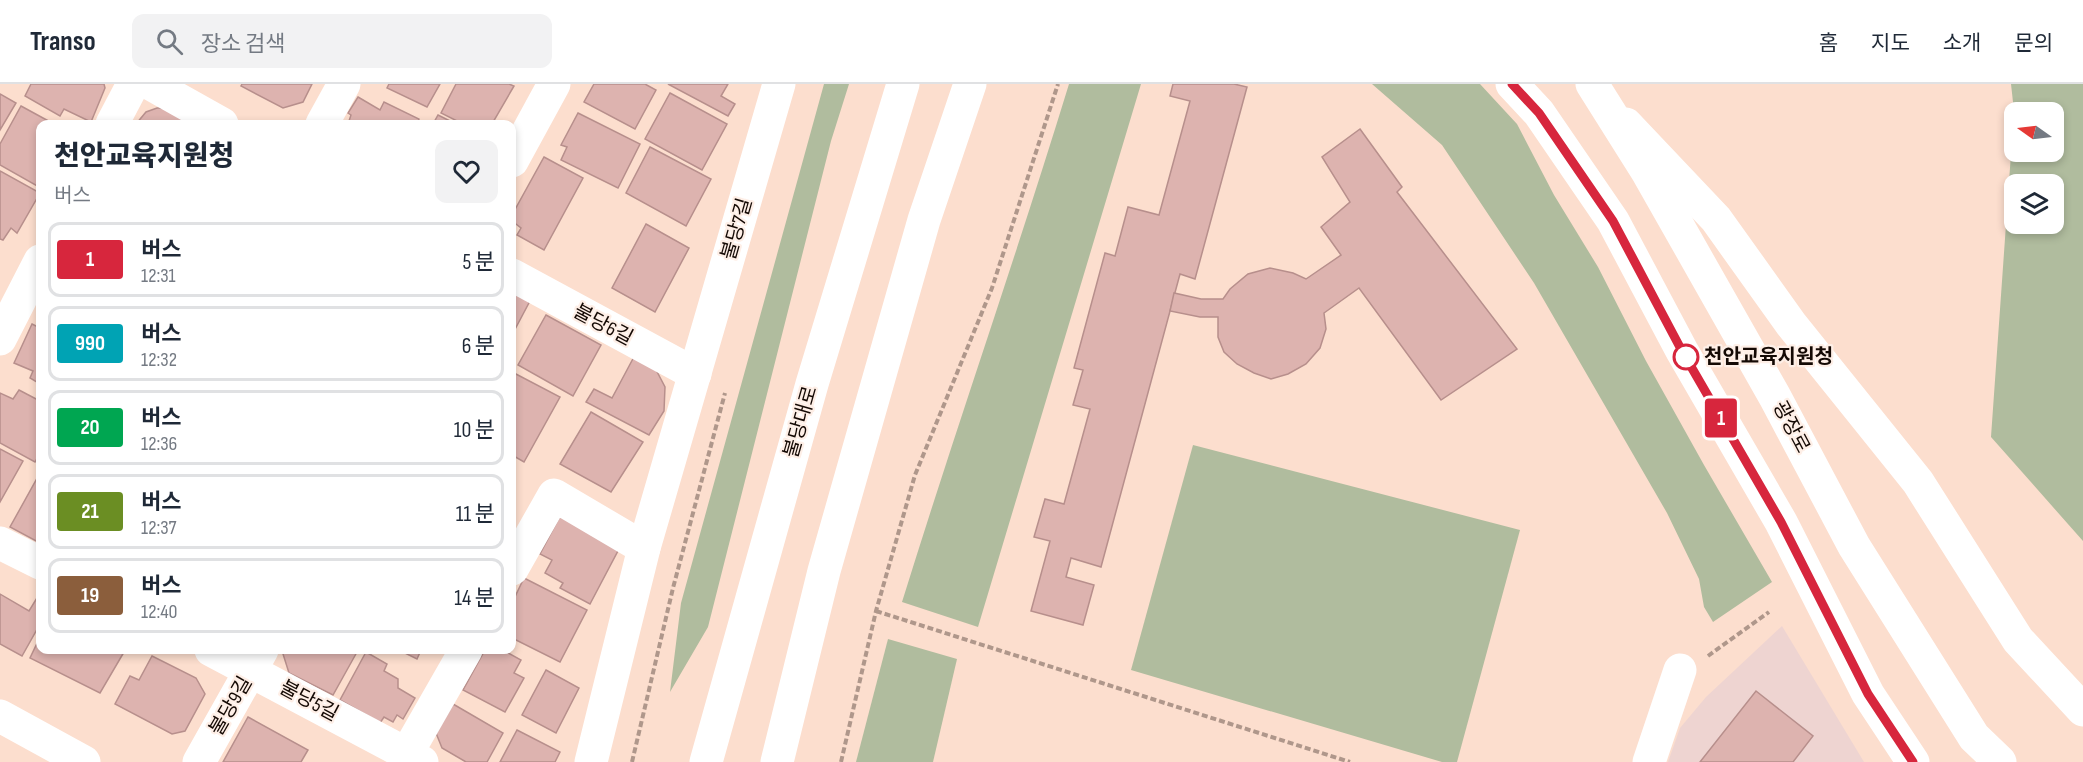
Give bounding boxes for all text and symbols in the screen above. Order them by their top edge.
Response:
search box [132,14,552,68]
text: Transo [30,25,96,58]
icon: search [153,25,186,58]
text: 장소 검색 [201,31,285,58]
text: 홈 [1819,31,1838,56]
text: 지도 [1871,31,1910,56]
text: 소개 [1943,31,1981,56]
text: 문의 [2014,31,2053,56]
north arrow [2004,102,2064,162]
map controls [2004,102,2064,234]
text: 천안교육지원청 [54,140,234,173]
button: heart [435,140,498,203]
button: layers [2004,174,2064,234]
text: 버스 [54,184,91,208]
street label: 불당7길 [717,195,757,263]
text: 버스 [141,237,181,264]
text: 1 [86,247,94,272]
text: 5 분 [462,249,495,276]
text: 12:31 [141,264,176,288]
street label: 불당6길 [569,299,637,351]
text: 버스 [141,321,181,348]
text: 990 [75,331,105,356]
text: 6 분 [462,333,495,360]
marker: 천안교육지원청 [1673,344,1699,370]
place label: 천안교육지원청 [1704,345,1833,369]
text: 12:32 [141,348,177,372]
street label: 불당대로 [779,383,823,461]
street label: 광장로 [1767,397,1815,457]
line badge: 1 [1702,398,1740,438]
text: 버스 [141,405,181,432]
text: 1 [1717,406,1725,431]
text: 20 [80,415,100,440]
text: 10 분 [454,417,495,444]
text: 12:36 [141,432,177,456]
text: 버스 [141,489,181,516]
text: 21 [81,499,99,524]
text: 11 분 [456,501,495,528]
text: 12:37 [141,516,177,540]
text: 버스 [141,573,181,600]
text: 19 [81,583,99,608]
text: 14 분 [454,585,495,612]
text: 12:40 [141,600,178,624]
street label: 불당9길 [205,672,257,740]
street label: 불당5길 [275,676,343,726]

